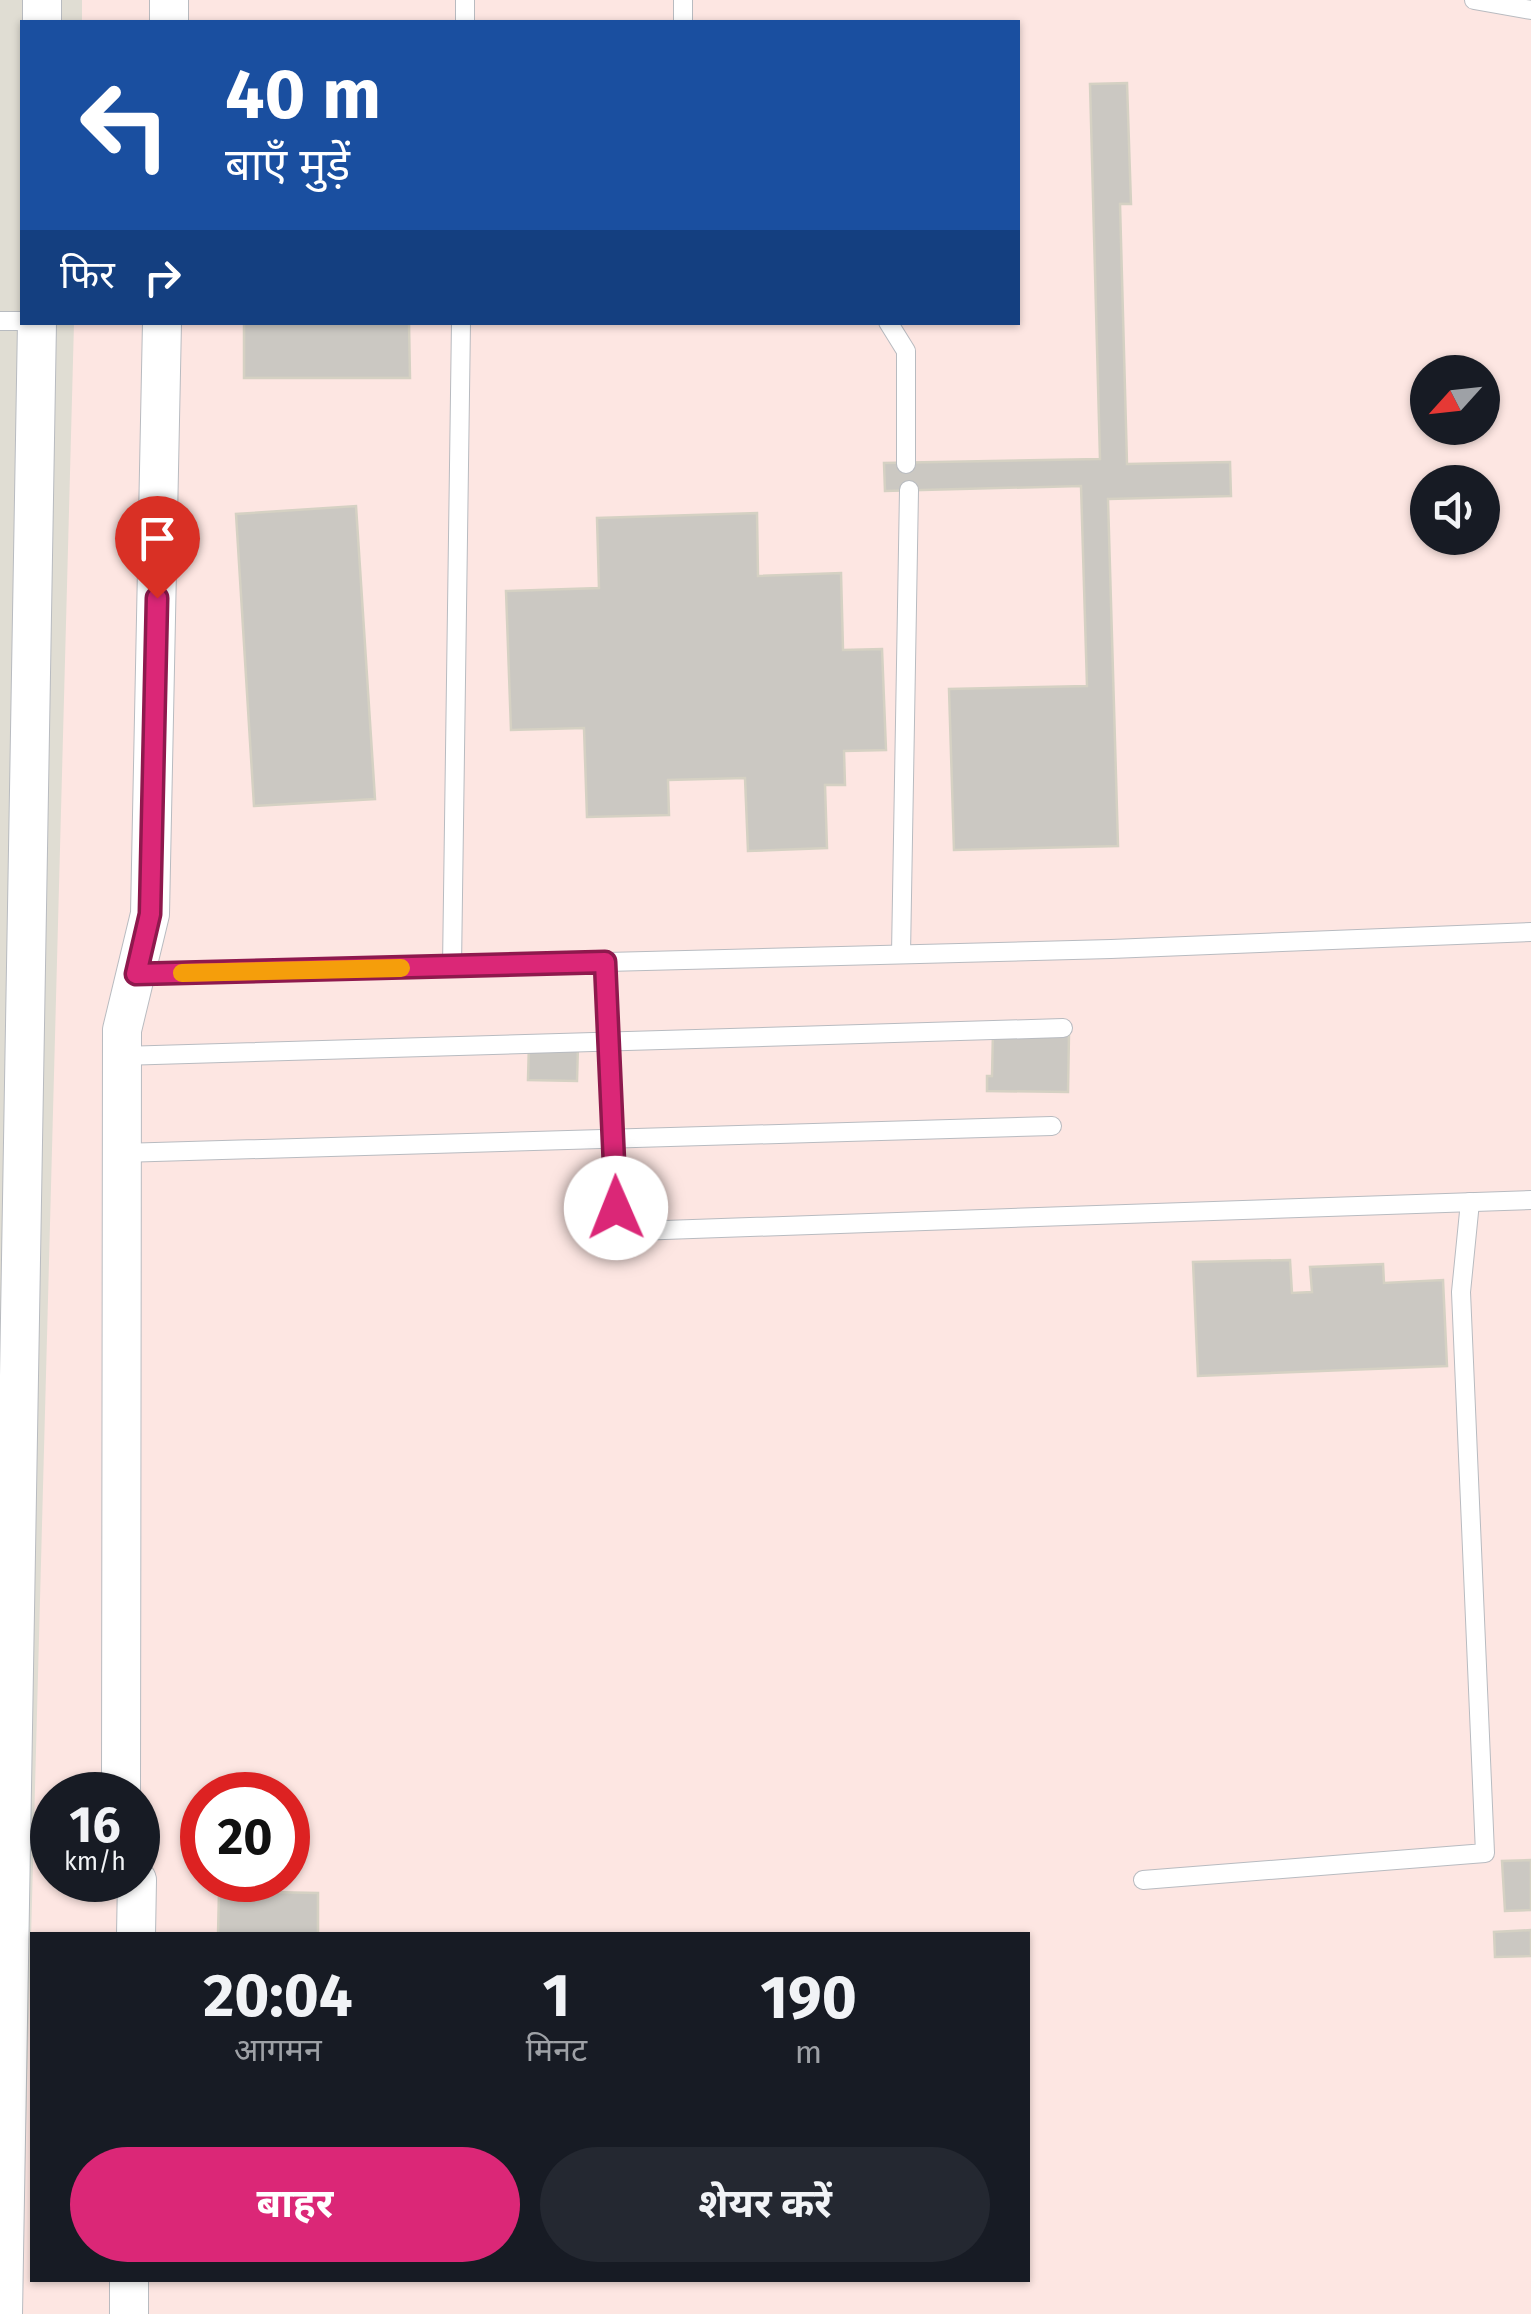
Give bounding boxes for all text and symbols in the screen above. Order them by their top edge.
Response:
text: 40 m [225,53,381,137]
icon: left [60,60,190,190]
text: बाएँ मुड़ें [225,138,350,192]
icon: right [135,250,190,305]
text: फिर [60,252,115,298]
north arrow [1410,355,1500,445]
map controls [1410,355,1500,555]
button: sound [1410,465,1500,555]
pin [115,496,200,599]
icon: arrive [130,511,185,566]
position arrow [564,1156,668,1260]
speed limit sign: 20 [180,1772,310,1902]
text: 16 [69,1795,121,1855]
text: km/h [64,1847,126,1877]
text: 20:04 [203,1960,353,2032]
text: 1 [543,1960,570,2032]
text: 190 [760,1962,857,2034]
text: आगमन [234,2031,322,2069]
text: मिनट [526,2031,587,2069]
text: m [795,2033,822,2071]
button: बाहर [70,2147,520,2262]
button: शेयर करें [540,2147,990,2262]

